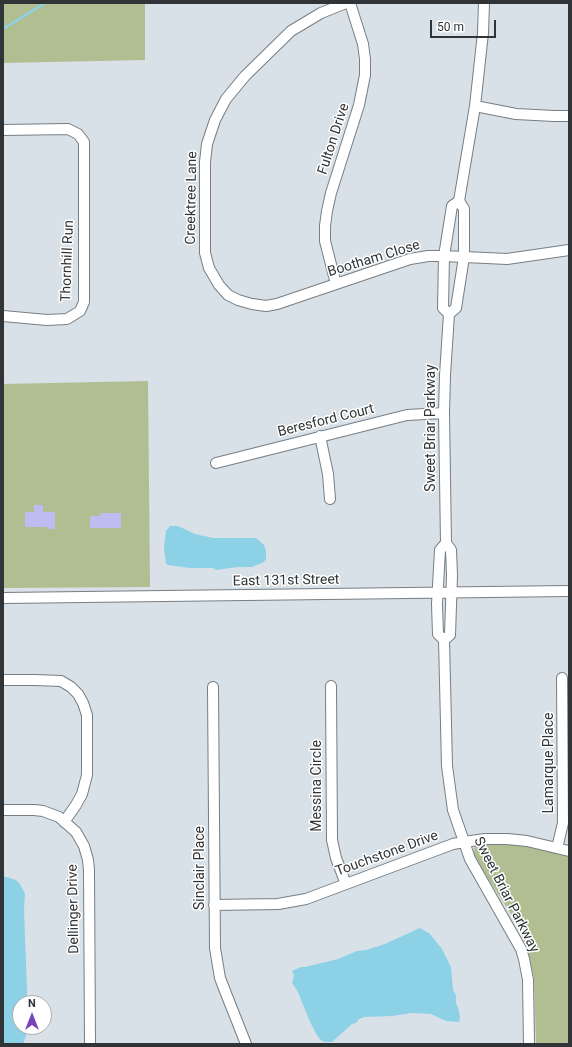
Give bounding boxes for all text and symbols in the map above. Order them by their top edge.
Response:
scale bar [432,12,498,38]
text: 50 m [437,20,464,34]
street label: Fulton Drive [315,101,353,177]
street label: Creektree Lane [183,151,201,245]
street label: Thornhill Run [58,220,78,302]
street label: Bootham Close [326,237,422,281]
street label: Sweet Briar Parkway [423,364,439,492]
street label: Beresford Court [276,401,376,441]
street label: East 131st Street [233,572,339,590]
street label: Lamarque Place [541,713,557,813]
street label: Messina Circle [309,740,325,832]
street label: Sinclair Place [192,826,208,910]
street label: Touchstone Drive [333,828,441,880]
street label: Sweet Briar Parkway [470,834,542,956]
street label: Dellinger Drive [65,864,83,954]
north arrow [12,995,52,1035]
text: N [28,997,36,1010]

